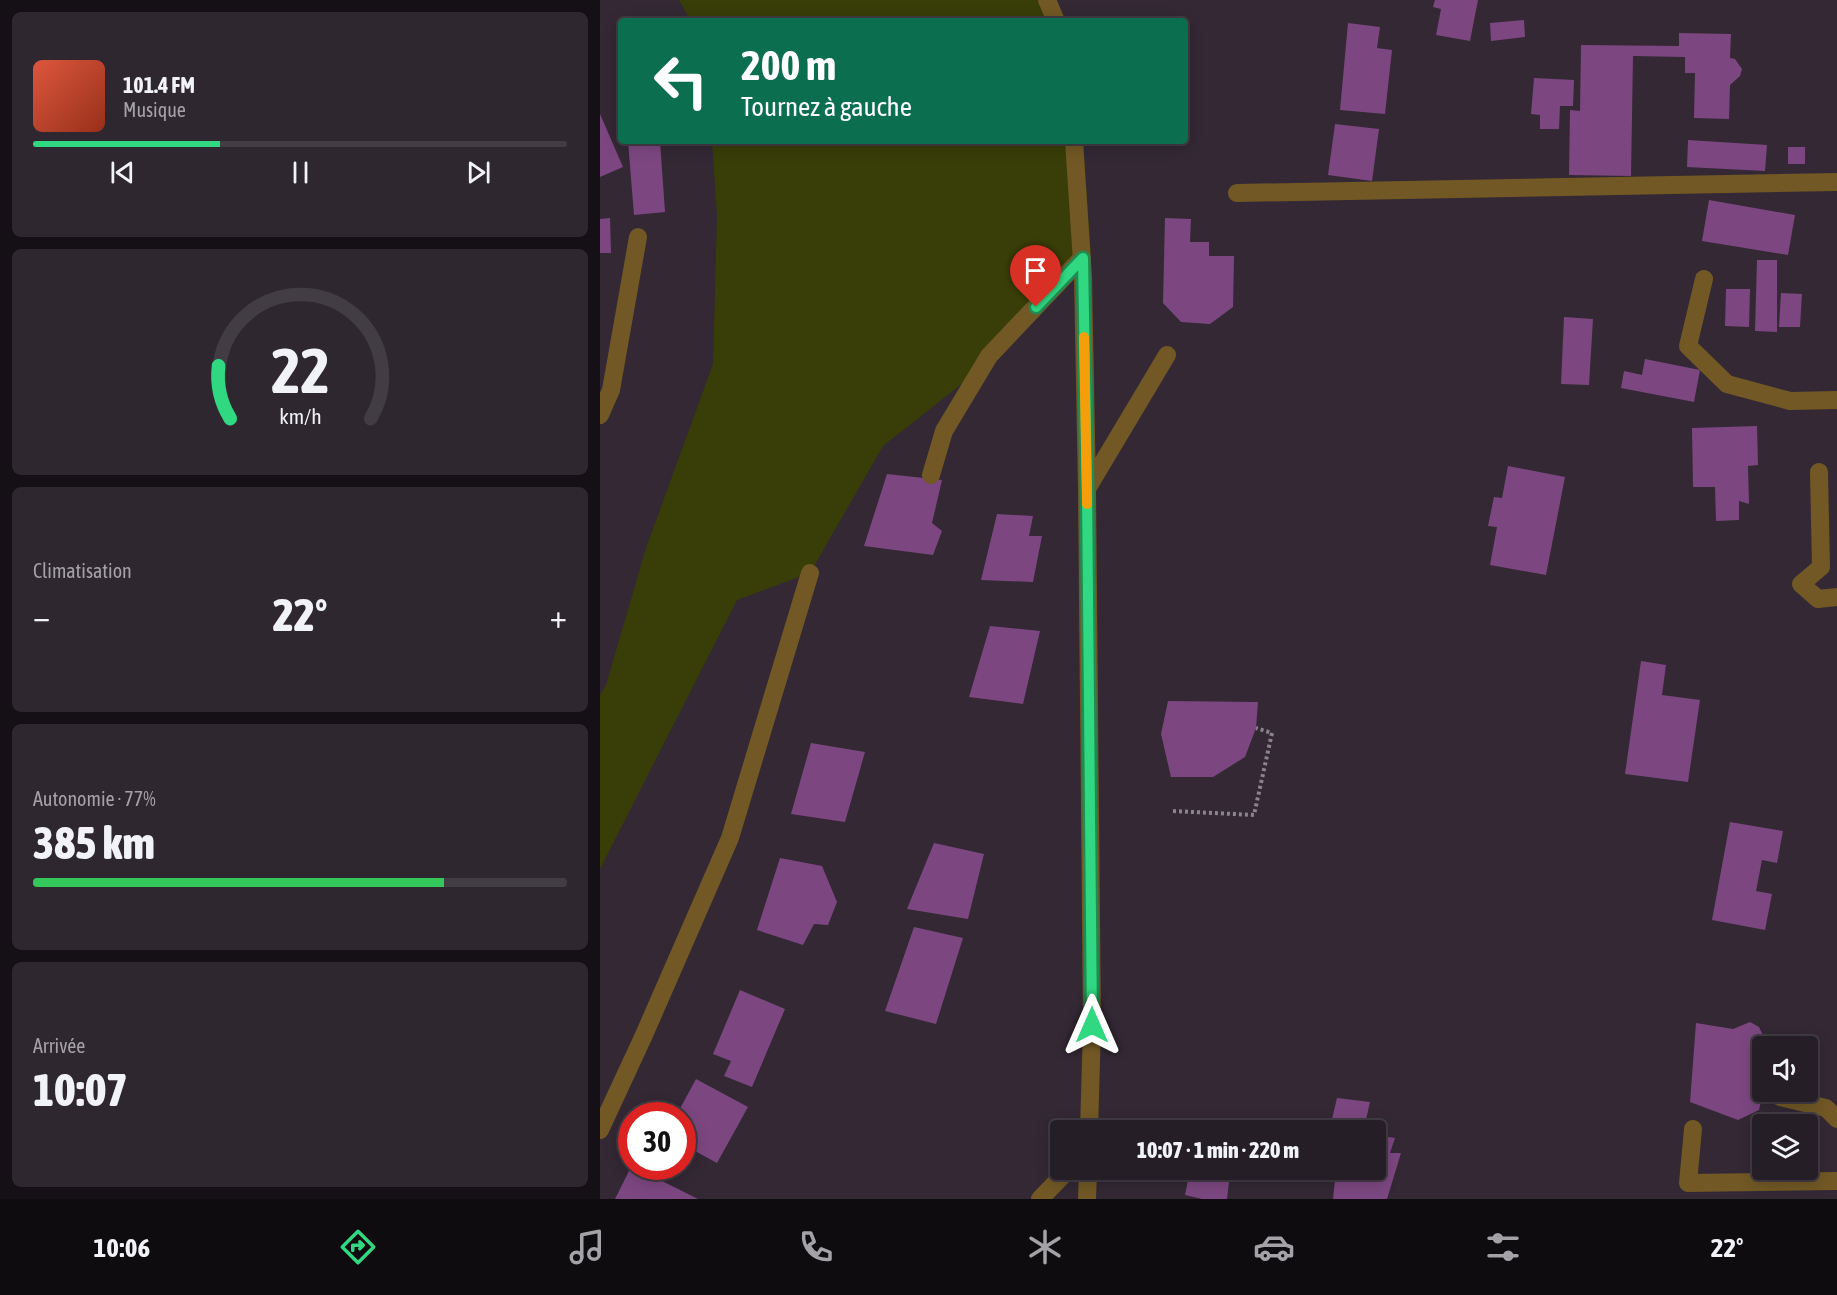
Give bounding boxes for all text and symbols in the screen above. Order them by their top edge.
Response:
text: 200 m [741,41,836,89]
icon: left [642,42,720,120]
text: 101.4 FM [123,72,195,98]
text: Tournez à gauche [741,91,912,122]
text: Musique [123,98,186,121]
icon: previous [106,156,139,189]
icon: pause [284,156,317,189]
icon: next [462,156,495,189]
pin [1010,245,1061,307]
icon: arrive [1019,254,1052,287]
text: 22 [271,335,329,406]
text: km/h [279,405,321,430]
text: Climatisation [33,559,132,582]
text: 22° [273,589,327,641]
text: − [33,597,50,635]
text: + [550,597,567,635]
text: Autonomie · 77% [33,787,156,810]
text: 385 km [33,817,155,869]
position arrow [1060,993,1124,1057]
text: Arrivée [33,1034,85,1057]
map controls [1752,1036,1818,1180]
button: sound [1752,1036,1818,1102]
text: 10:07 [33,1064,127,1116]
speed limit sign: 30 [618,1102,696,1180]
button: layers [1752,1114,1818,1180]
text: 10:07 · 1 min · 220 m [1137,1137,1299,1163]
icon: directions [337,1226,379,1268]
icon: music [566,1226,608,1268]
icon: phone [795,1226,837,1268]
icon: climate [1024,1226,1066,1268]
icon: car [1253,1226,1295,1268]
icon: filters [1482,1226,1524,1268]
text: 10:06 [93,1232,150,1263]
text: 22° [1711,1232,1744,1263]

